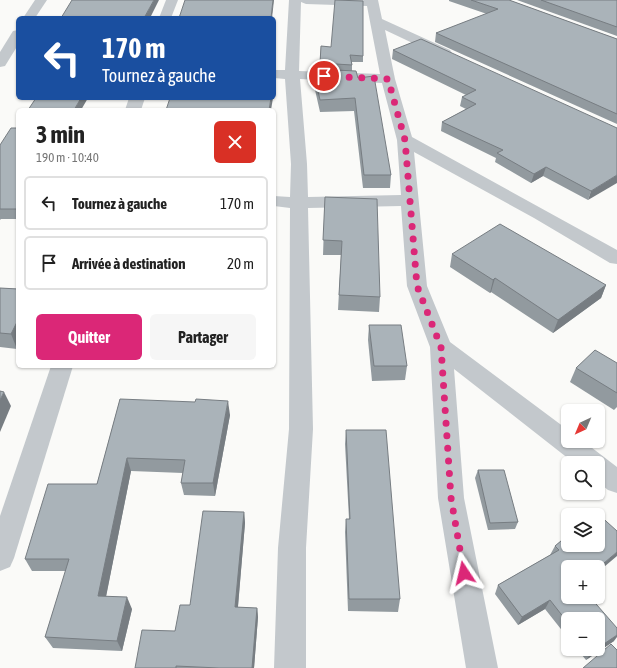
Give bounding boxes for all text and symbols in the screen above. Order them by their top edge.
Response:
icon: left [36,32,88,84]
text: 170 m [102,32,165,64]
pin [307,59,341,93]
text: Tournez à gauche [102,65,216,86]
icon: arrive [313,65,335,87]
text: 3 min [36,121,85,148]
button: close [214,121,256,163]
text: 190 m · 10:40 [36,150,99,165]
icon: left [38,192,60,214]
text: Tournez à gauche [72,195,167,212]
text: 170 m [220,195,254,212]
icon: arrive [38,252,60,274]
text: Arrivée à destination [72,255,186,272]
text: 20 m [227,255,254,272]
button: Quitter [36,314,142,360]
button: Partager [150,314,256,360]
north arrow [561,404,605,448]
map controls [561,404,605,656]
button: search [561,456,605,500]
button: layers [561,508,605,552]
position arrow [443,552,485,594]
button: + [561,560,605,604]
button: − [561,612,605,656]

